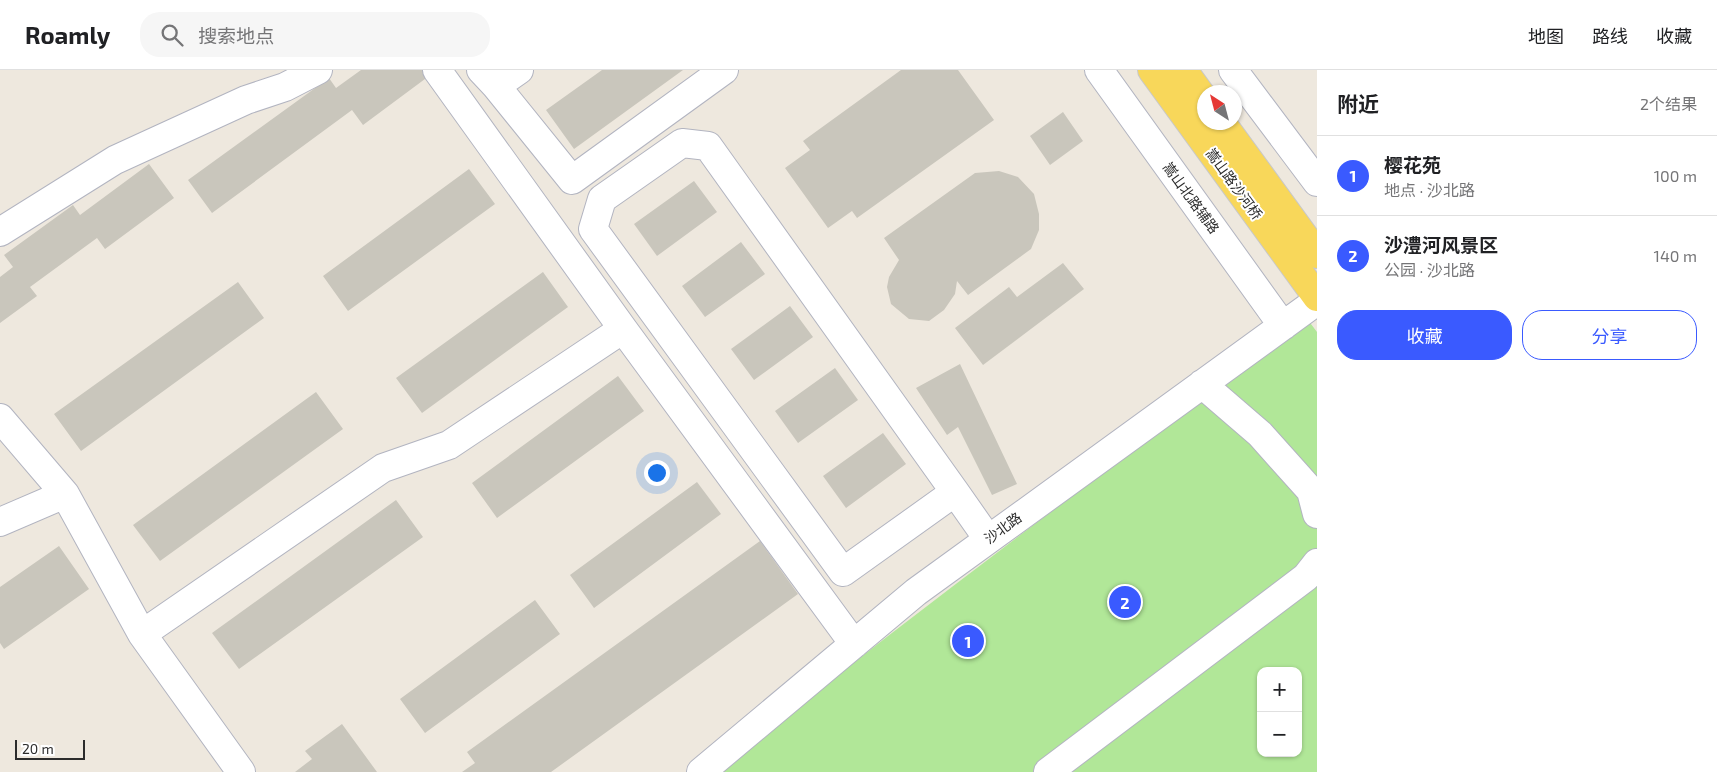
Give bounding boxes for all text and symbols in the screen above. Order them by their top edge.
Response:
search box [140,12,490,57]
text: Roamly [25,20,110,49]
icon: search [158,21,186,49]
text: 搜索地点 [198,24,274,47]
text: 地图 [1528,25,1564,47]
text: 路线 [1592,25,1628,47]
text: 收藏 [1656,25,1692,47]
north arrow [1197,85,1242,130]
text: 附近 [1337,91,1379,116]
text: 2个结果 [1640,94,1697,113]
street label: 嵩山路沙河桥 [1203,145,1266,223]
text: 樱花苑 [1384,153,1441,176]
street label: 嵩山北路辅路 [1160,159,1223,237]
text: 1 [1350,166,1356,185]
text: 100 m [1654,166,1697,185]
text: 地点 · 沙北路 [1384,180,1475,199]
text: 沙澧河风景区 [1384,233,1498,256]
text: 2 [1348,246,1358,265]
text: 140 m [1654,246,1697,265]
text: 公园 · 沙北路 [1384,260,1475,279]
button: 收藏 [1337,310,1512,360]
button: 分享 [1522,310,1697,360]
your location [644,460,670,486]
street label: 沙北路 [981,508,1025,547]
pin: 2 [1109,583,1141,621]
pin: 1 [952,622,984,660]
map controls [1257,667,1302,757]
button: + [1257,667,1302,712]
button: − [1257,712,1302,757]
scale bar [15,737,85,760]
text: 20 m [22,740,54,757]

